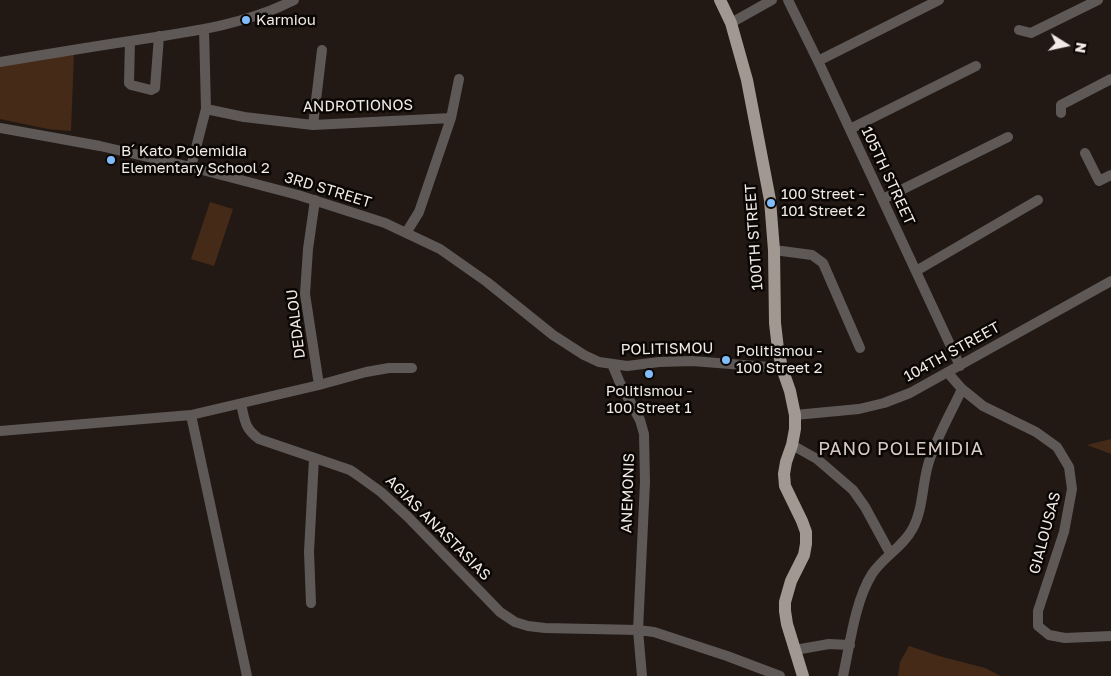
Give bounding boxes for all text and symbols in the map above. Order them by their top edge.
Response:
place label: Karmiou [256,11,316,29]
marker: Karmiou [240,14,252,26]
north arrow [1041,20,1091,70]
text: N [1072,41,1091,54]
street label: ANDROTIONOS [303,96,413,116]
street label: 105TH STREET [857,124,919,228]
place label: B´ Kato Polemidia Elementary School 2 [121,142,270,177]
marker: B´ Kato Polemidia Elementary School 2 [105,154,117,166]
street label: 3RD STREET [282,168,374,212]
street label: 100TH STREET [741,183,767,291]
place label: 100 Street - 101 Street 2 [781,185,865,220]
marker: 100 Street - 101 Street 2 [765,197,777,209]
street label: DEDALOU [283,288,309,360]
street label: 104TH STREET [901,318,1003,386]
street label: POLITISMOU [620,339,714,359]
place label: Politismou - 100 Street 2 [736,342,822,377]
marker: Politismou - 100 Street 2 [720,354,732,366]
marker: Politismou - 100 Street 1 [643,368,655,380]
place label: Politismou - 100 Street 1 [606,382,692,417]
district label: PANO POLEMIDIA [816,438,986,460]
street label: ANEMONIS [618,453,638,533]
street label: AGIAS ANASTASIAS [382,472,494,584]
street label: GIALOUSAS [1025,490,1065,576]

